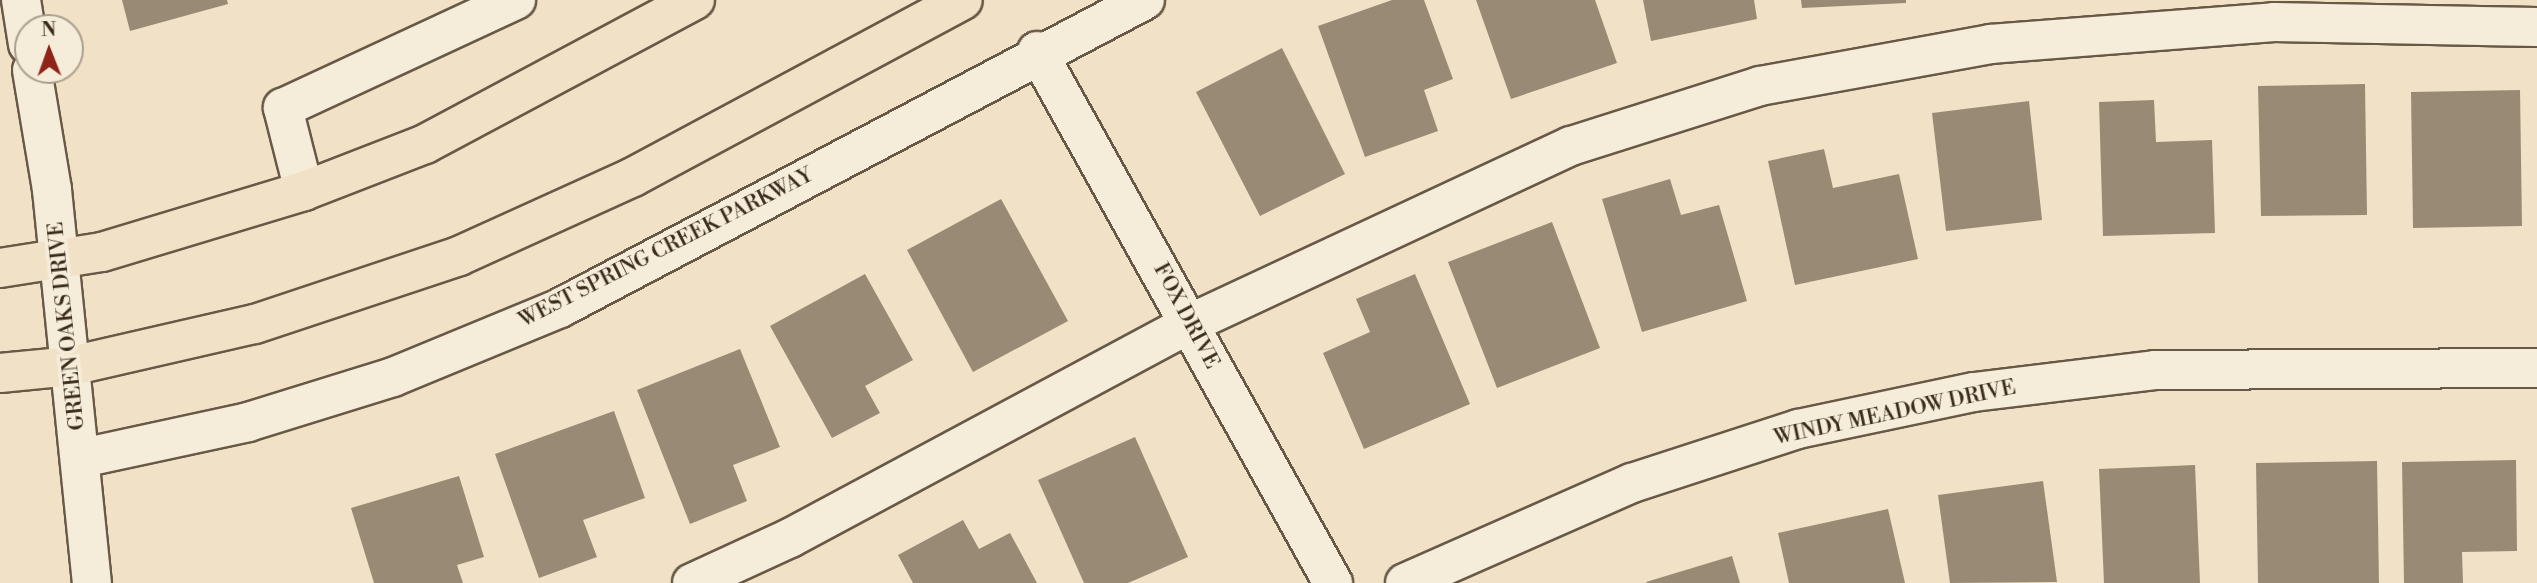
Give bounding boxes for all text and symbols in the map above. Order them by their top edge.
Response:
north arrow [14,14,84,84]
text: N [41,18,56,42]
street label: WEST SPRING CREEK PARKWAY [515,163,817,333]
street label: GREEN OAKS DRIVE [44,220,90,432]
street label: FOX DRIVE [1148,259,1224,373]
street label: WINDY MEADOW DRIVE [1772,375,2018,451]

